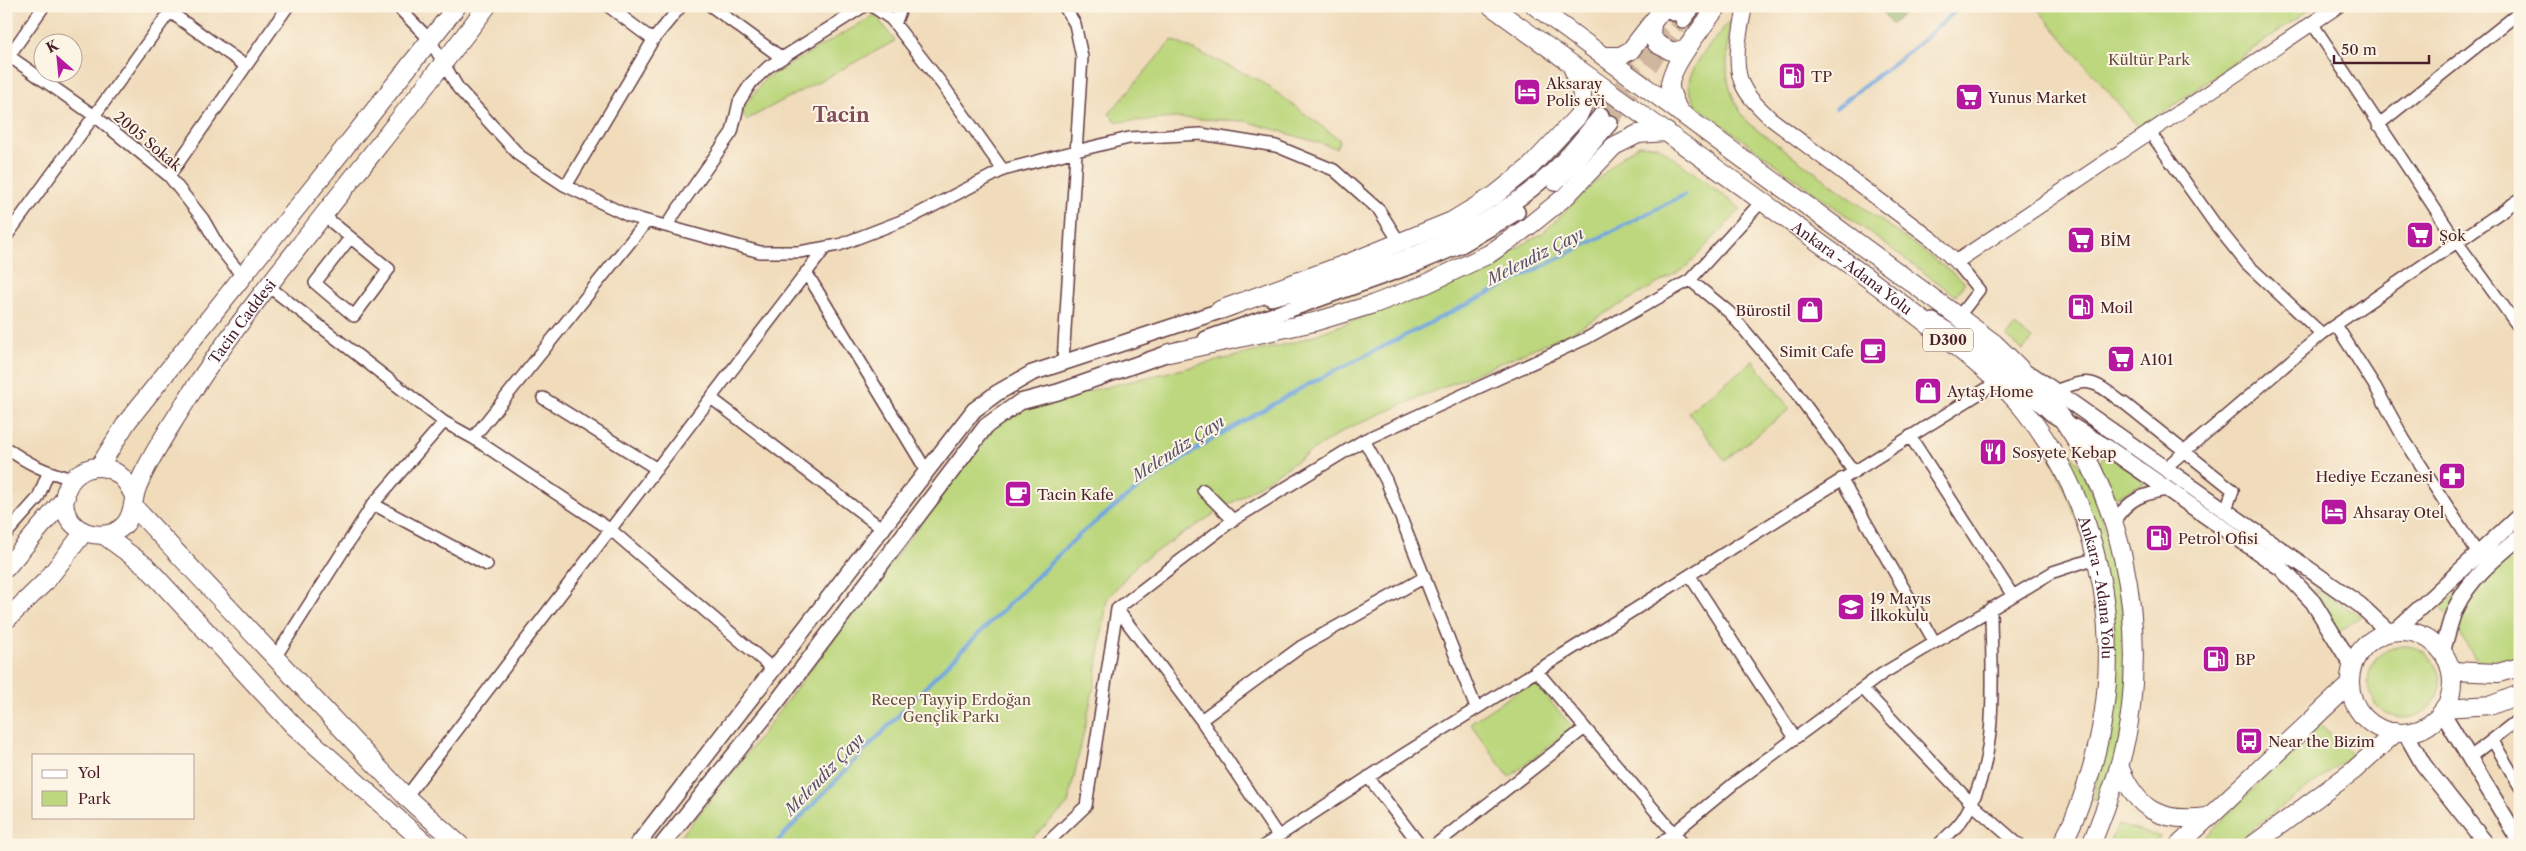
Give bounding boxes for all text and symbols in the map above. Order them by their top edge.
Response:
north arrow [32,32,82,82]
scale bar [2334,32,2428,64]
text: K [43,35,62,57]
text: 50 m [2341,40,2377,59]
park label: Kültür Park [2108,50,2191,69]
fuel station icon: TP [1777,61,1807,91]
place label: TP [1811,67,1832,86]
place label: Aksaray Polis evi [1545,74,1606,110]
hotel icon: Aksaray Polis evi [1512,77,1542,107]
supermarket icon: Yunus Market [1954,82,1984,112]
place label: Yunus Market [1987,88,2088,107]
district label: Tacin [812,103,870,127]
street label: 2005 Sokak [110,107,187,176]
street label: Ankara - Adana Yolu [1787,216,1917,318]
supermarket icon: Şok [2405,220,2435,250]
water label: Melendiz Çayı [1481,223,1587,290]
supermarket icon: BİM [2066,225,2096,255]
place label: Şok [2439,226,2467,245]
place label: BİM [2100,231,2131,250]
street label: Tacin Caddesi [204,275,280,367]
fuel station icon: Moil [2066,292,2096,322]
shop icon: Bürostil [1795,295,1825,325]
place label: Moil [2100,298,2134,317]
place label: Bürostil [1735,301,1792,320]
road number: D300 [1923,328,1973,352]
cafe icon: Simit Cafe [1858,336,1888,366]
place label: Simit Cafe [1780,342,1854,361]
supermarket icon: A101 [2106,344,2136,374]
place label: A101 [2139,350,2174,369]
shop icon: Aytaş Home [1913,376,1943,406]
place label: Aytaş Home [1946,382,2033,401]
water label: Melendiz Çayı [1126,411,1228,486]
restaurant icon: Sosyete Kebap [1978,437,2008,467]
place label: Sosyete Kebap [2012,443,2117,462]
pharmacy icon: Hediye Eczanesi [2437,461,2467,491]
place label: Hediye Eczanesi [2315,467,2433,486]
cafe icon: Tacin Kafe [1003,479,1033,509]
place label: Tacin Kafe [1037,485,1114,504]
hotel icon: Ahsaray Otel [2319,497,2349,527]
place label: Ahsaray Otel [2352,503,2445,522]
street label: Ankara - Adana Yolu [2074,513,2117,659]
fuel station icon: Petrol Ofisi [2144,523,2174,553]
place label: Petrol Ofisi [2178,529,2258,548]
place label: 19 Mayıs İlkokulu [1870,589,1931,625]
school or university icon: 19 Mayıs İlkokulu [1836,592,1866,622]
fuel station icon: BP [2201,644,2231,674]
place label: BP [2235,650,2255,669]
park label: Recep Tayyip Erdoğan Gençlik Parkı [871,690,1032,726]
bus stop icon: Near the Bizim [2234,726,2264,756]
water label: Melendiz Çayı [778,729,868,821]
place label: Near the Bizim [2268,732,2375,751]
legend [32,754,195,818]
text: Yol [77,763,101,782]
text: Park [78,789,112,808]

